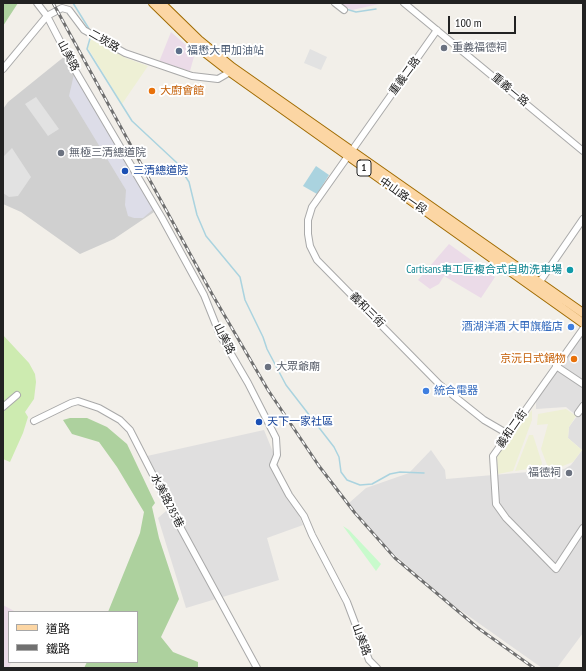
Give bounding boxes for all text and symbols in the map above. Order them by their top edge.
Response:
scale bar [450,8,518,34]
text: 100 m [455,15,482,30]
street label: 二崁路 [86,27,122,55]
street label: 山美路 [54,38,82,74]
place label: 重義福德祠 [452,41,507,55]
marker: 重義福德祠 [439,43,449,53]
place label: 福懋大甲加油站 [187,44,264,58]
marker: 福懋大甲加油站 [174,46,184,56]
street label: 重義二路 [387,54,423,98]
street label: 重義一路 [489,71,531,109]
place label: 大廚會館 [160,84,204,98]
marker: 大廚會館 [147,86,157,96]
place label: 無極三清總道院 [69,146,146,160]
marker: 無極三清總道院 [56,148,66,158]
road number: 1 [357,160,371,176]
place label: 三清總道院 [133,164,188,178]
marker: 三清總道院 [120,166,130,176]
street label: 中山路一段 [377,175,429,217]
place label: Cartisans車工匠複合式自助洗車場 [406,263,562,277]
marker: Cartisans車工匠複合式自助洗車場 [565,265,575,275]
street label: 義和三街 [347,290,387,330]
place label: 酒湖洋酒 大甲旗艦店 [462,320,563,334]
street label: 山美路 [211,321,237,357]
marker: 酒湖洋酒 大甲旗艦店 [566,322,576,332]
place label: 京沅日式鍋物 [500,352,566,366]
marker: 京沅日式鍋物 [569,354,579,364]
place label: 大眾爺廟 [276,360,320,374]
marker: 大眾爺廟 [263,362,273,372]
place label: 統合電器 [434,384,478,398]
marker: 統合電器 [421,386,431,396]
street label: 義和二街 [494,407,530,451]
place label: 天下一家社區 [267,415,333,429]
marker: 天下一家社區 [254,417,264,427]
place label: 福德祠 [528,466,561,480]
marker: 福德祠 [564,468,574,478]
street label: 水美路285巷 [148,472,186,530]
legend [8,611,138,663]
text: 道路 [46,621,70,636]
street label: 山美路 [349,622,373,658]
text: 鐵路 [46,641,70,656]

